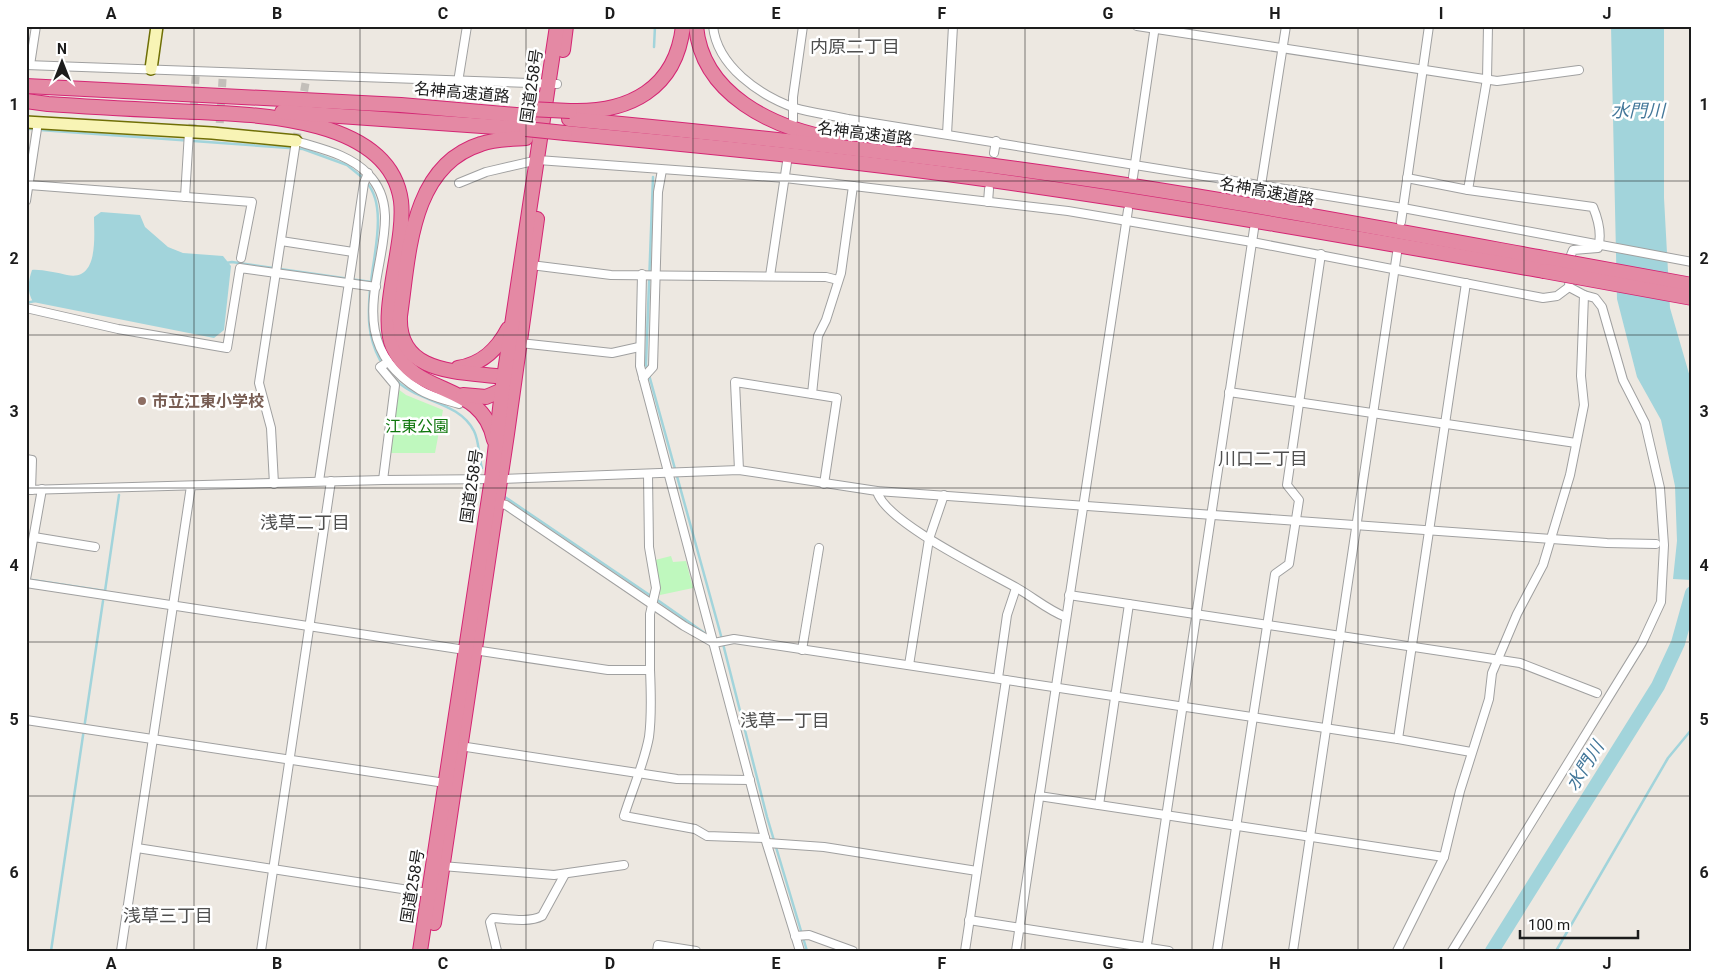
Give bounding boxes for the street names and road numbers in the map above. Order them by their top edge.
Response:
street label: 国道258号 [517,48,546,125]
street label: 名神高速道路 [413,79,511,106]
street label: 名神高速道路 [816,118,914,149]
street label: 名神高速道路 [1218,174,1316,209]
street label: 国道258号 [457,448,486,525]
street label: 国道258号 [397,848,428,925]

